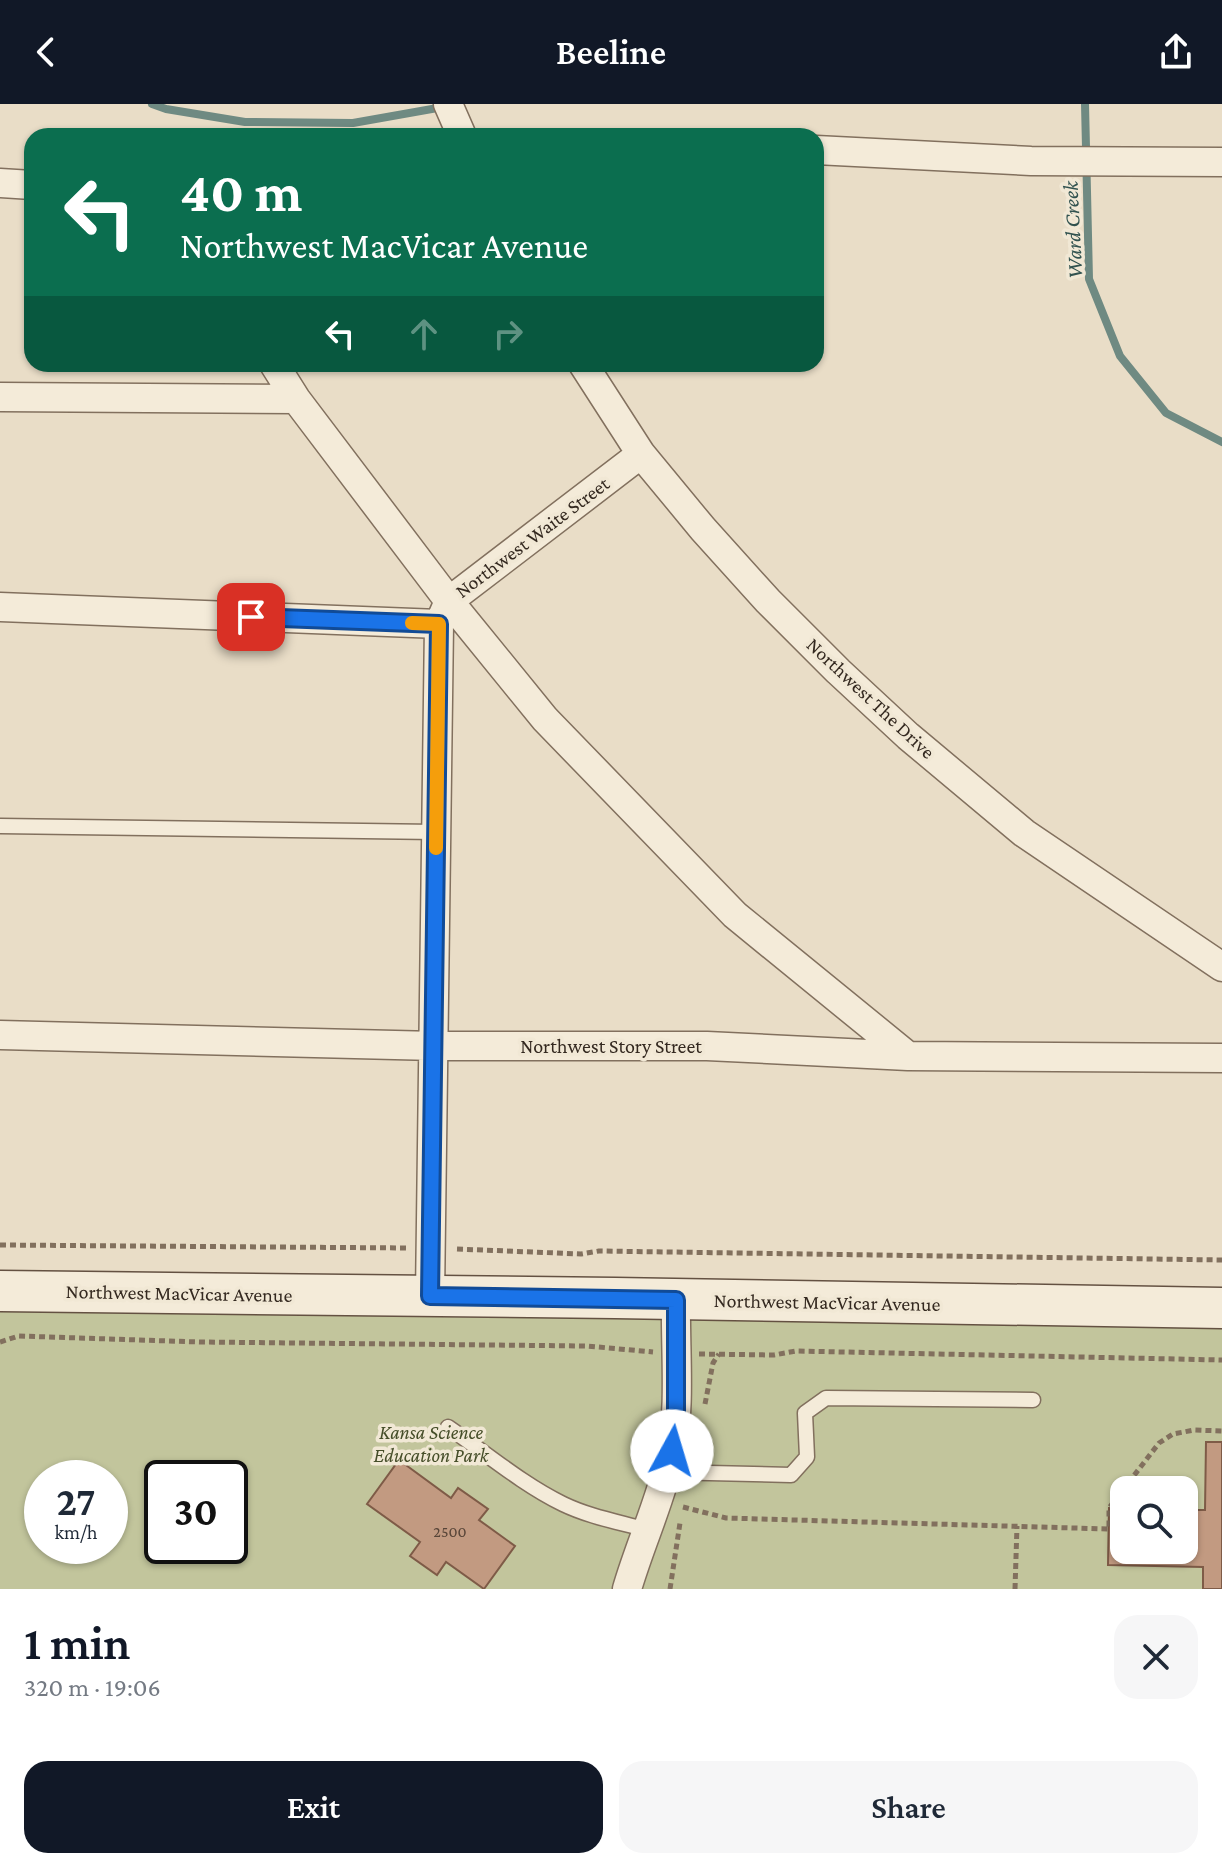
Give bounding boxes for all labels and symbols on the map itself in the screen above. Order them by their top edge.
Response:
water label: Ward Creek [1057,179,1088,279]
street label: Northwest Waite Street [451,472,613,602]
pin [217,583,285,651]
street label: Northwest The Drive [803,633,940,763]
street label: Northwest Story Street [520,1035,702,1058]
street label: Northwest MacVicar Avenue [65,1280,293,1306]
street label: Northwest MacVicar Avenue [713,1289,941,1315]
position arrow [630,1409,714,1493]
park label: Kansa Science Education Park [374,1421,490,1466]
speed limit sign: 30 [144,1460,248,1564]
house number: 2500 [433,1523,467,1540]

